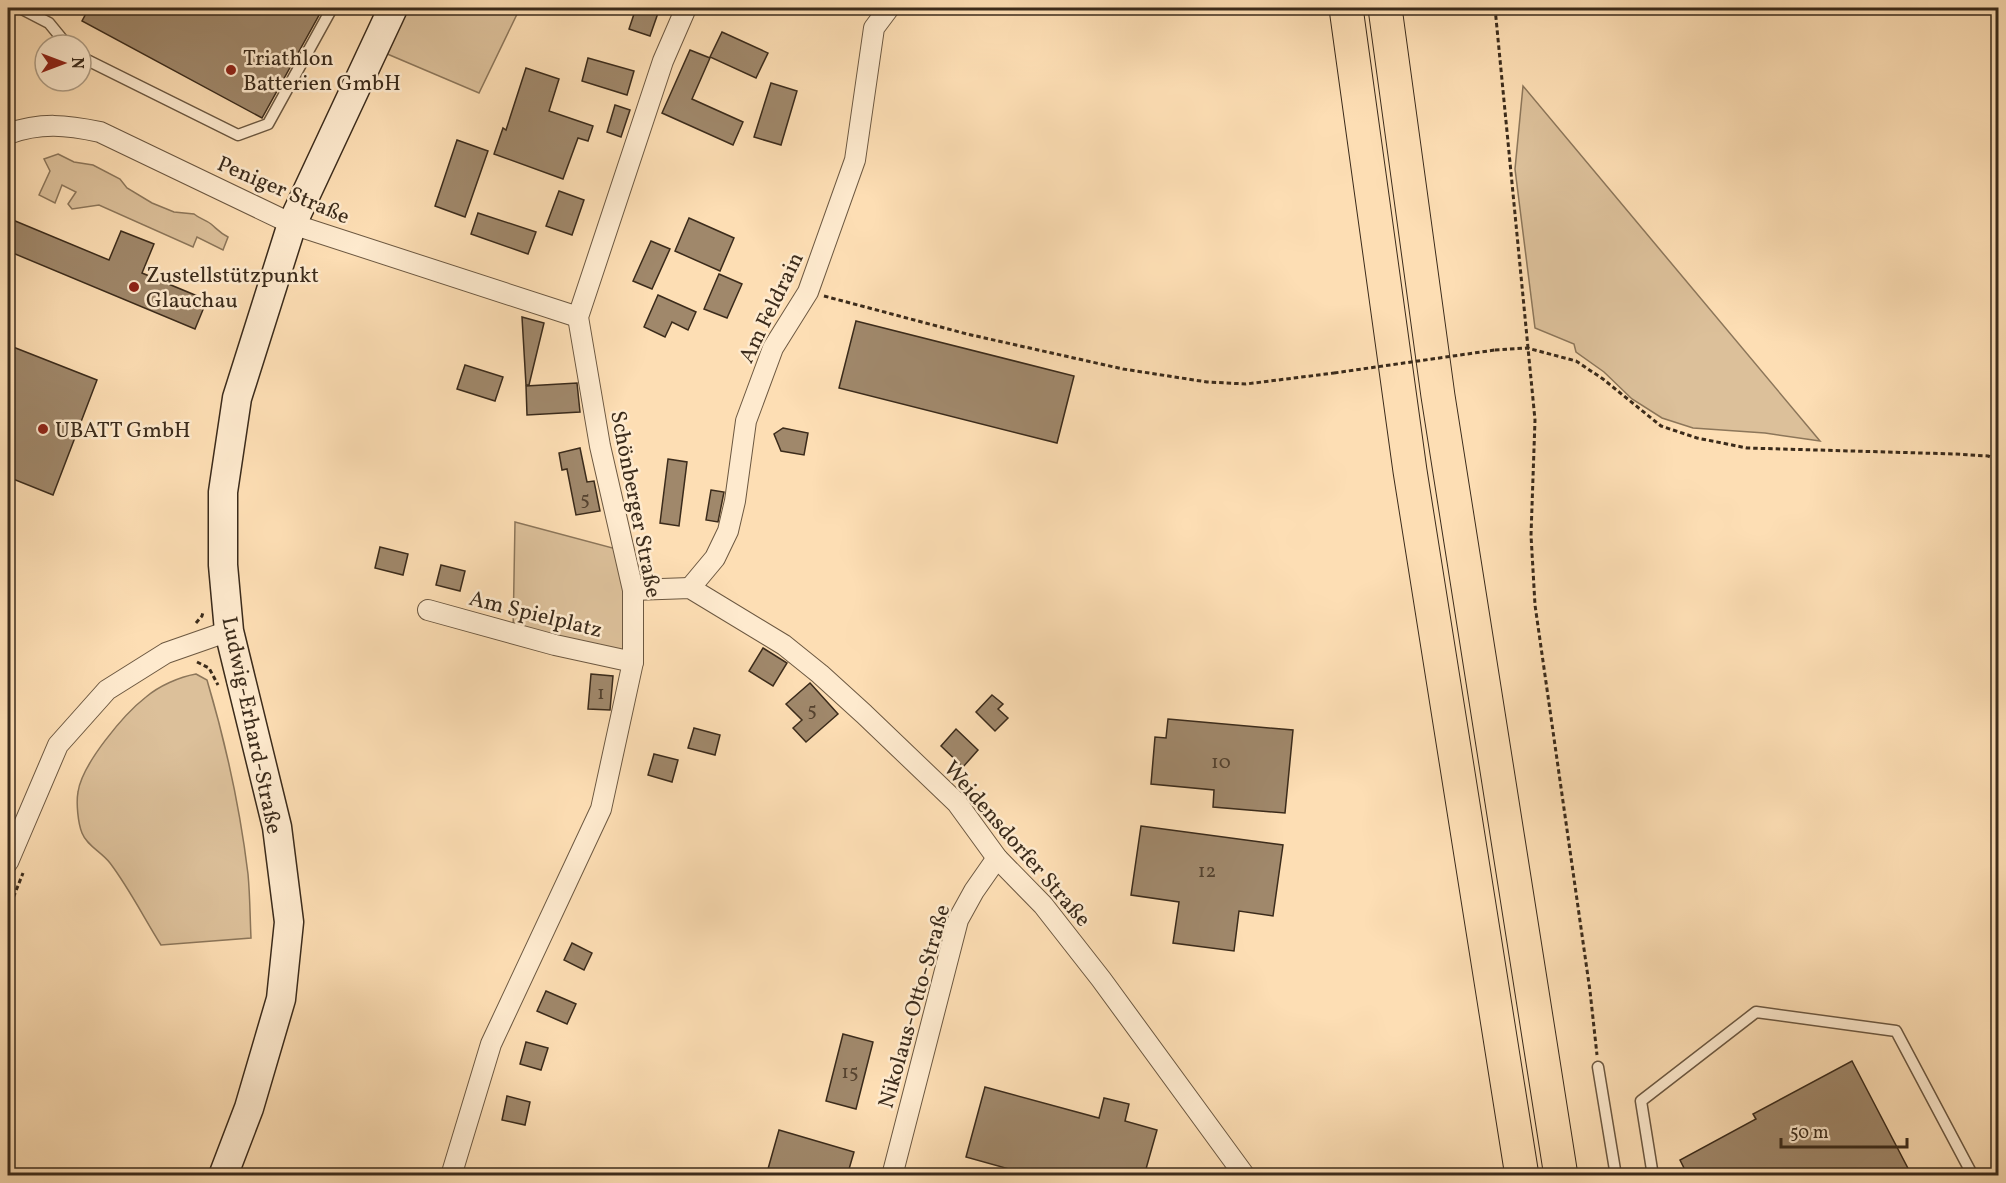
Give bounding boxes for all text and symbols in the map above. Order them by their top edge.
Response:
north arrow [33,33,93,93]
place label: Triathlon Batterien GmbH [243,44,401,100]
text: N [65,57,87,69]
marker: Triathlon Batterien GmbH [224,63,238,77]
street label: Peniger Straße [212,149,354,233]
street label: Am Feldrain [732,247,812,369]
place label: Zustellstützpunkt Glauchau [146,261,319,317]
marker: Zustellstützpunkt Glauchau [127,280,141,294]
street label: Schönberger Straße [601,408,668,601]
place label: UBATT GmbH [55,416,190,447]
marker: UBATT GmbH [36,422,50,436]
house number: 5 [580,486,590,514]
street label: Am Spielplatz [466,584,605,647]
street label: Ludwig-Erhard-Straße [212,614,289,837]
house number: 1 [597,680,605,708]
house number: 5 [807,697,817,725]
house number: 10 [1211,749,1231,777]
street label: Weidensdorfer Straße [935,755,1097,935]
house number: 12 [1198,858,1216,886]
street label: Nikolaus-Otto-Straße [871,901,959,1112]
house number: 15 [841,1059,859,1087]
scale bar [1781,1111,1907,1149]
text: 50 m [1790,1121,1829,1146]

